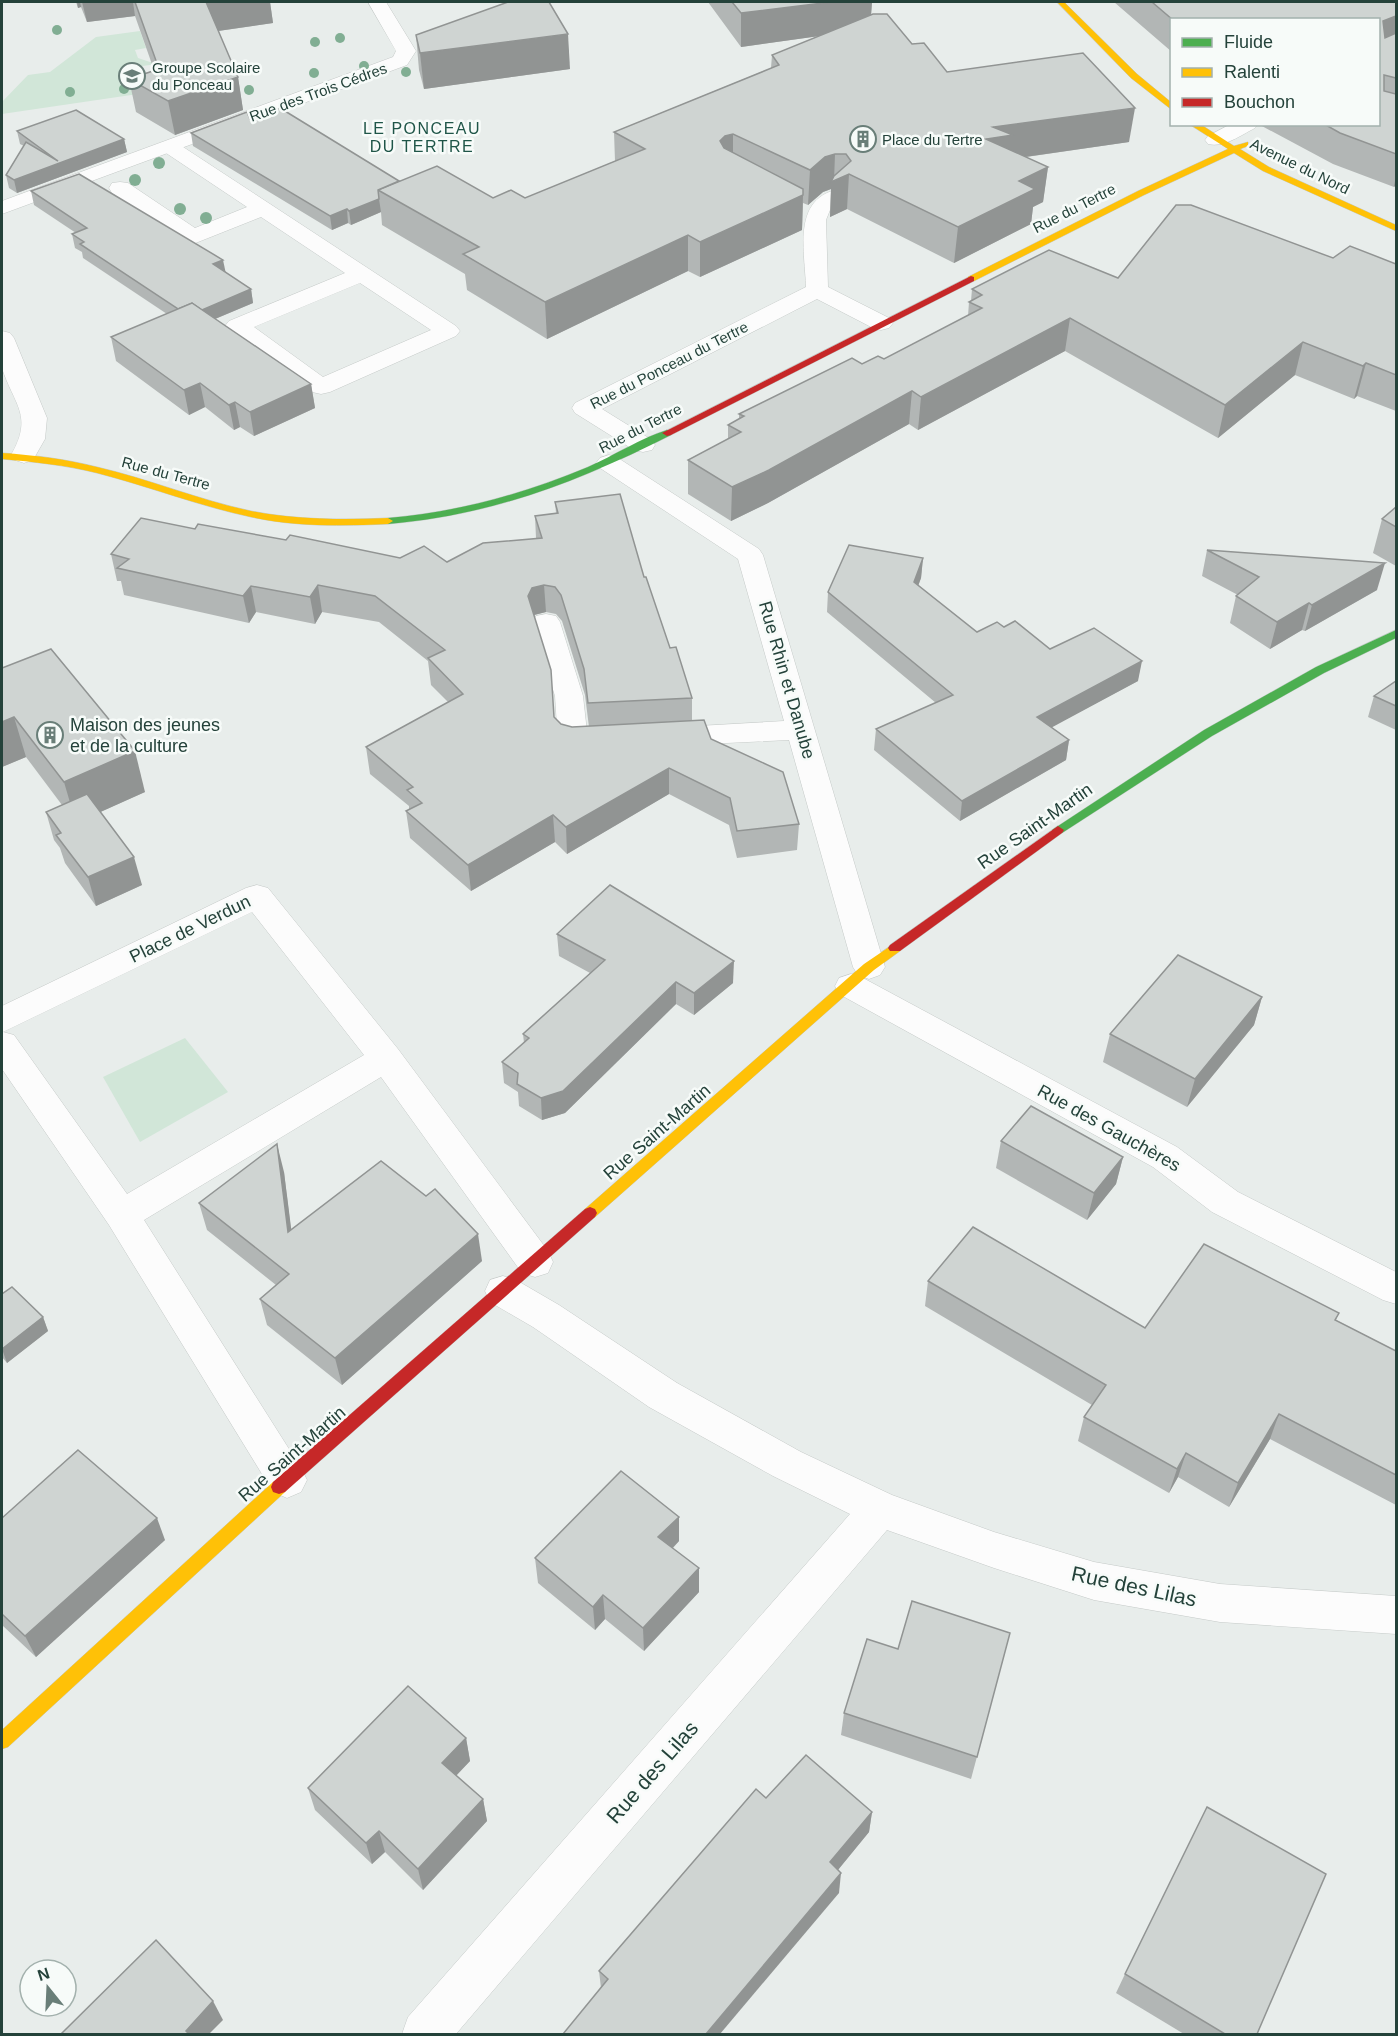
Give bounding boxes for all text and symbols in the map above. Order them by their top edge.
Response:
legend [1170,18,1380,126]
text: Fluide [1224,32,1273,52]
place label: Groupe Scolaire du Ponceau [152,59,260,93]
street label: Rue des Trois Cédres [247,59,389,125]
school or university icon: Groupe Scolaire du Ponceau [117,61,147,91]
text: Ralenti [1224,62,1280,82]
text: Bouchon [1224,92,1295,112]
district label: LE PONCEAU DU TERTRE [363,120,481,155]
building icon: Place du Tertre [848,124,878,154]
place label: Place du Tertre [882,131,983,148]
street label: Avenue du Nord [1248,135,1352,197]
street label: Rue du Tertre [1030,180,1118,236]
street label: Rue du Ponceau du Tertre [587,318,751,412]
street label: Rue du Tertre [596,400,684,456]
street label: Rue du Tertre [120,453,212,493]
street label: Rue Rhin et Danube [755,599,819,761]
place label: Maison des jeunes et de la culture [70,715,220,756]
building icon: Maison des jeunes et de la culture [35,720,65,750]
street label: Rue Saint-Martin [974,779,1096,873]
street label: Place de Verdun [126,891,254,967]
street label: Rue Saint-Martin [599,1080,715,1184]
street label: Rue des Gauchères [1034,1080,1184,1176]
street label: Rue Saint-Martin [234,1402,350,1506]
street label: Rue des Lilas [1069,1562,1199,1610]
street label: Rue des Lilas [602,1716,702,1828]
north arrow [18,1958,78,2018]
text: N [35,1964,52,1984]

